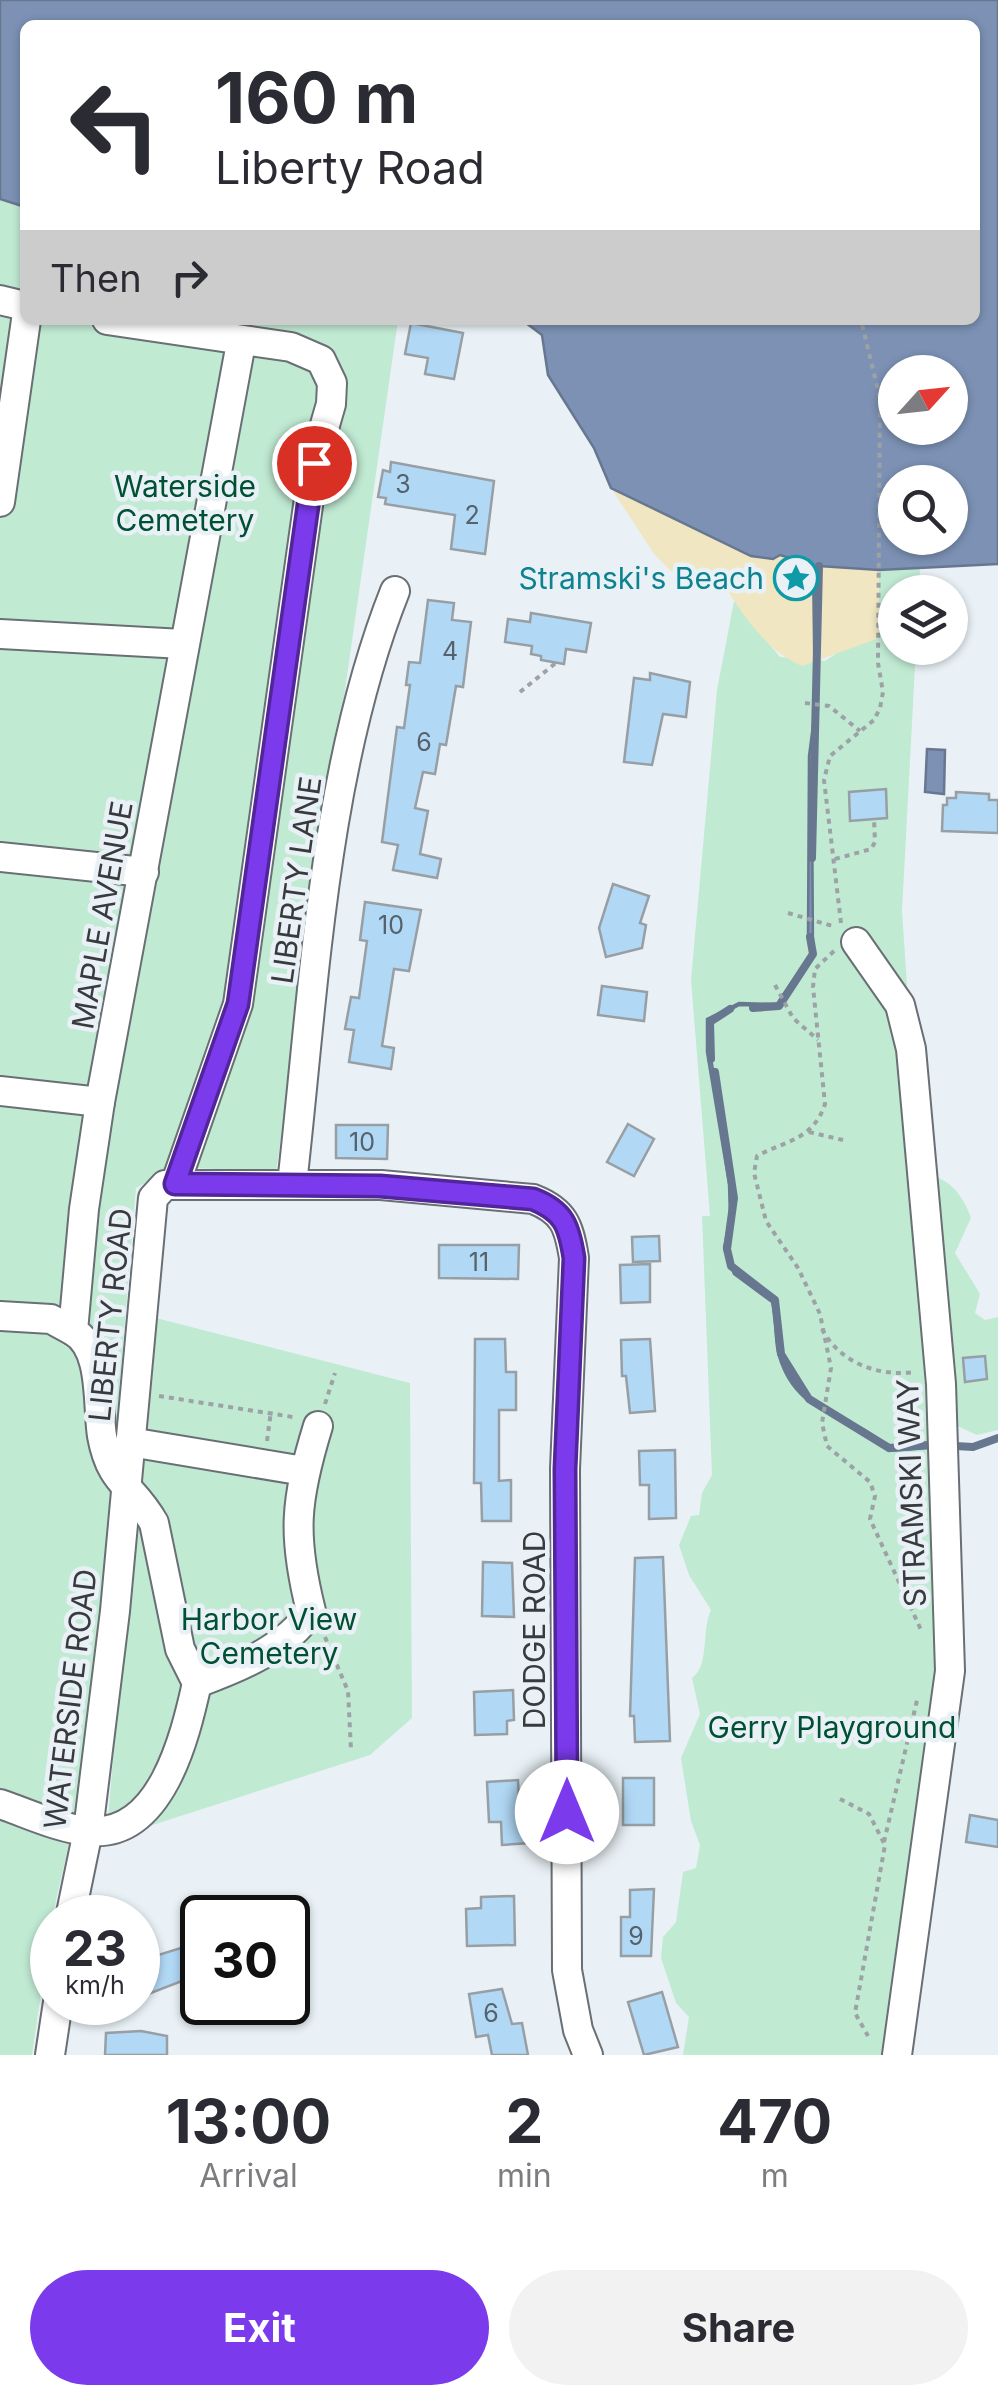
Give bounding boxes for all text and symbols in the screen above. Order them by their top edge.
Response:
text: 160 m [215,55,418,140]
icon: left [50,60,180,190]
text: Liberty Road [215,140,485,195]
icon: right [162,250,217,305]
text: Then [50,255,142,301]
north arrow [878,355,968,445]
map controls [878,355,968,665]
pin [272,421,357,506]
icon: arrive [287,436,342,491]
button: search [878,465,968,555]
park label: Waterside Cemetery [114,468,256,538]
house number: 3 [395,469,411,499]
house number: 2 [464,500,480,530]
place icon: Stramski's Beach [773,555,819,601]
place label: Stramski's Beach [519,560,764,596]
button: layers [878,575,968,665]
house number: 4 [442,636,458,666]
house number: 6 [416,727,432,757]
street label: LIBERTY LANE [264,774,328,986]
street label: MAPLE AVENUE [64,798,140,1032]
house number: 10 [378,910,404,940]
house number: 10 [349,1127,375,1157]
street label: LIBERTY ROAD [81,1207,139,1423]
house number: 11 [469,1247,489,1277]
street label: STRAMSKI WAY [889,1378,933,1608]
street label: DODGE ROAD [516,1531,552,1729]
street label: WATERSIDE ROAD [36,1567,104,1831]
park label: Harbor View Cemetery [181,1601,357,1671]
park label: Gerry Playground [708,1709,956,1745]
position arrow [515,1760,619,1864]
speed limit sign: 30 [180,1895,310,2025]
text: 23 [63,1918,127,1978]
house number: 9 [628,1921,644,1951]
text: km/h [65,1970,125,2000]
house number: 6 [483,1998,499,2028]
text: 13:00 [166,2085,331,2157]
text: 2 [505,2085,543,2157]
text: 470 [717,2085,832,2157]
text: Arrival [199,2156,298,2195]
text: min [497,2156,552,2195]
text: m [761,2156,789,2195]
button: Exit [30,2270,489,2385]
button: Share [509,2270,968,2385]

